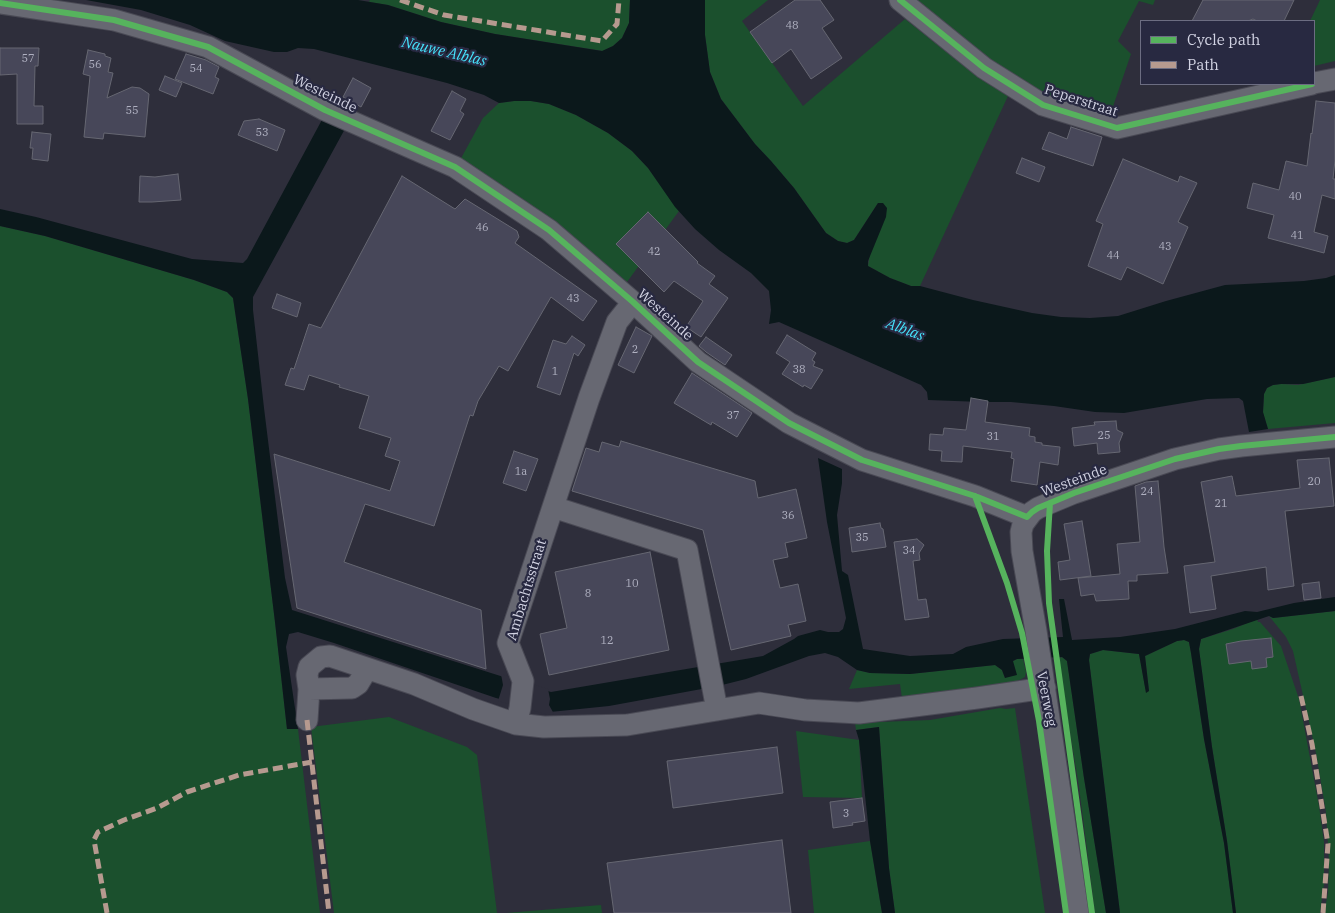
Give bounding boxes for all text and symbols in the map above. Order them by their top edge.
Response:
house number: 48 [785,19,799,33]
legend [1140,20,1315,85]
text: Cycle path [1187,30,1260,49]
water label: Nauwe Alblas [400,34,488,70]
house number: 57 [21,52,35,66]
text: Path [1187,55,1219,74]
house number: 56 [88,58,102,72]
house number: 54 [189,62,203,76]
street label: Westeinde [290,71,360,117]
street label: Peperstraat [1042,81,1120,121]
house number: 55 [125,104,139,118]
house number: 53 [255,126,269,140]
house number: 40 [1288,190,1302,204]
house number: 46 [475,221,489,235]
house number: 41 [1290,229,1304,243]
house number: 43 [1158,240,1172,254]
house number: 42 [647,245,661,259]
house number: 44 [1106,249,1120,263]
street label: Westeinde [634,286,696,344]
house number: 43 [566,292,580,306]
water label: Alblas [883,315,927,345]
house number: 2 [632,343,638,357]
house number: 38 [792,363,806,377]
house number: 1 [552,365,558,379]
house number: 37 [726,409,740,423]
house number: 25 [1097,429,1111,443]
house number: 31 [986,430,1000,444]
street label: Westeinde [1039,461,1109,501]
house number: 1a [515,465,527,479]
house number: 20 [1307,475,1321,489]
house number: 24 [1140,485,1154,499]
house number: 21 [1214,497,1228,511]
house number: 36 [781,509,795,523]
house number: 35 [855,531,869,545]
street label: Ambachtsstraat [504,537,550,643]
house number: 34 [902,544,916,558]
house number: 10 [625,577,639,591]
house number: 8 [585,587,591,601]
house number: 12 [600,634,614,648]
street label: Veerweg [1032,670,1060,728]
house number: 3 [843,807,849,821]

